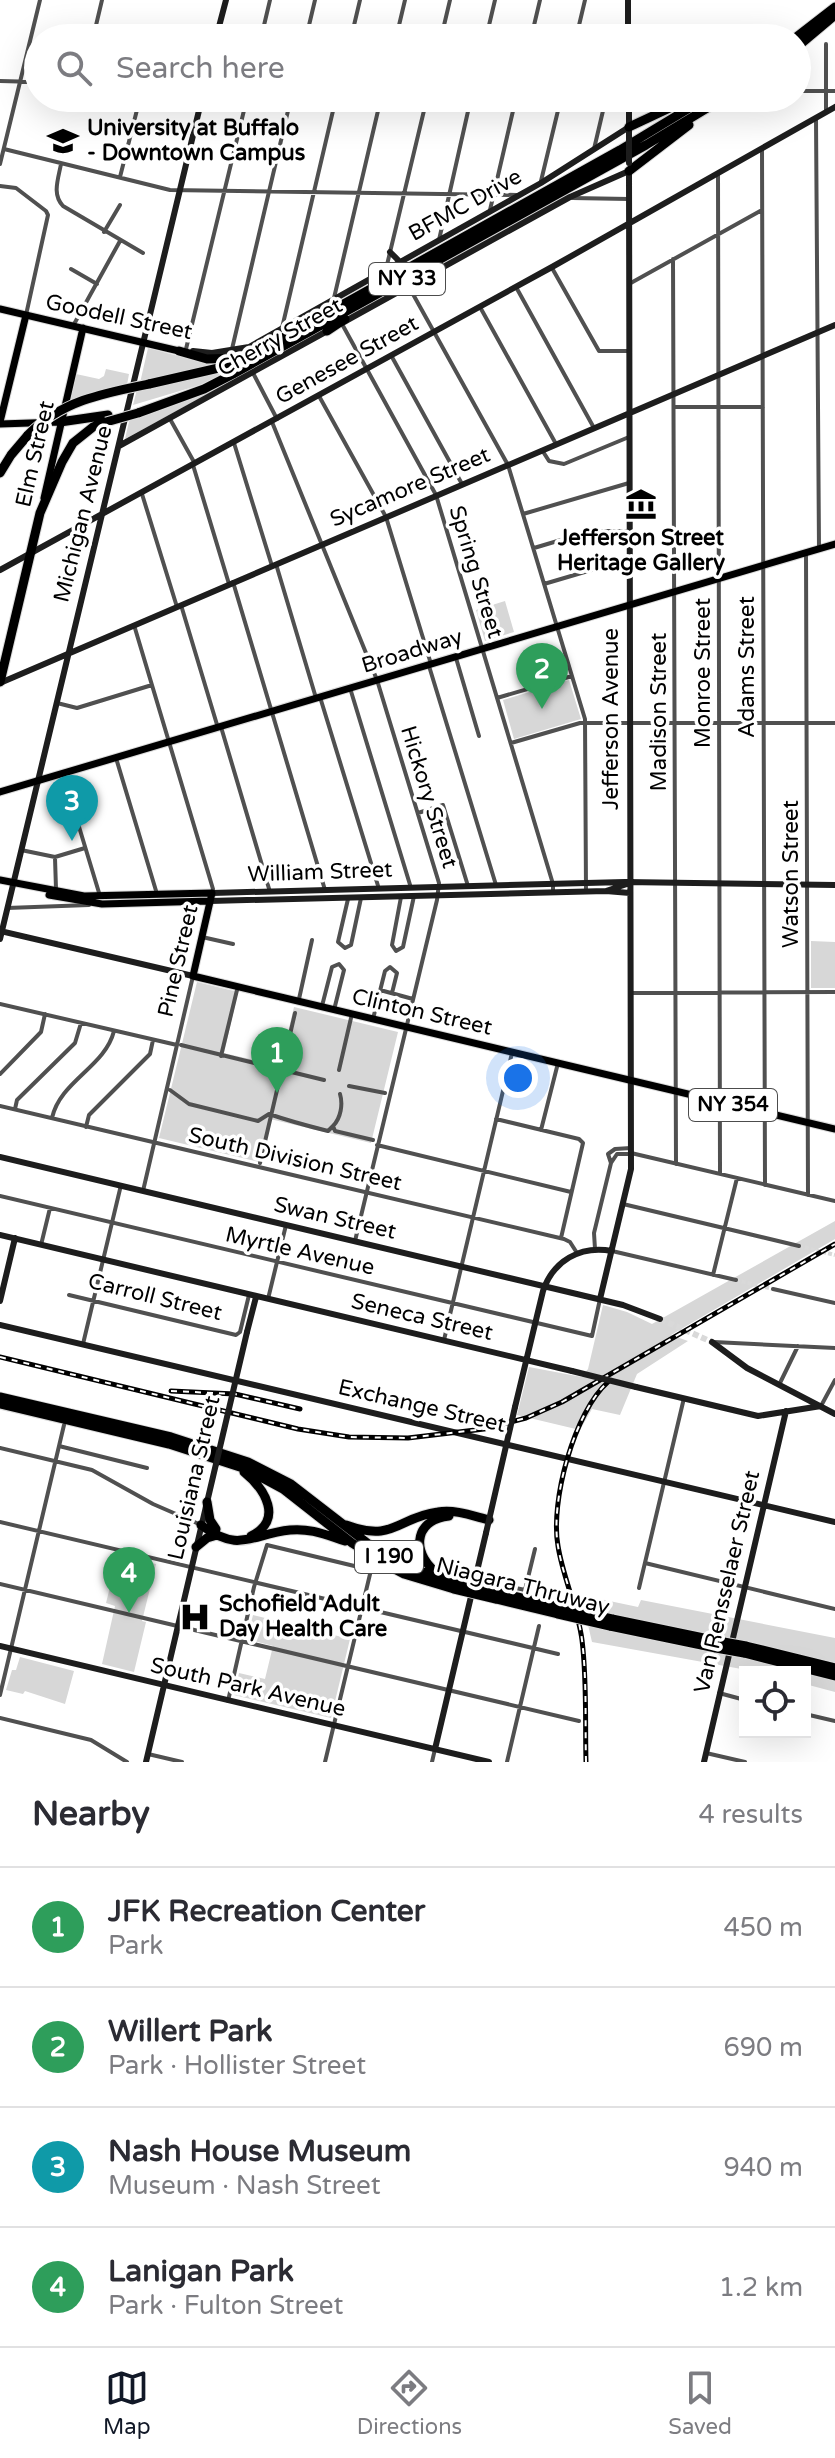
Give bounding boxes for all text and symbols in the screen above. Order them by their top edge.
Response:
search box [24,24,811,112]
icon: search [52,46,96,90]
text: Search here [116,50,285,87]
place label: University at Buffalo - Downtown Campus [87,115,306,166]
school or university icon: University at Buffalo - Downtown Campus [46,124,80,158]
street label: BFMC Drive [404,163,526,247]
road number: NY 33 [369,263,445,295]
street label: Goodell Street [43,289,195,345]
street label: Cherry Street [213,292,347,382]
street label: Genesee Street [271,310,423,410]
street label: Elm Street [10,398,60,510]
street label: Michigan Avenue [48,423,118,605]
street label: Sycamore Street [326,442,494,532]
museum icon: Jefferson Street Heritage Gallery [624,487,658,521]
street label: Spring Street [444,503,508,641]
place label: Jefferson Street Heritage Gallery [557,525,725,576]
street label: Adams Street [734,596,760,738]
street label: Monroe Street [690,598,716,748]
street label: Broadway [358,623,466,679]
street label: Jefferson Avenue [598,628,624,810]
street label: Madison Street [646,633,672,791]
pin: 2 [516,643,568,709]
street label: Hickory Street [395,723,463,871]
pin: 3 [46,775,98,841]
street label: Watson Street [778,800,804,948]
street label: William Street [247,856,393,888]
street label: Pine Street [152,902,204,1020]
street label: Clinton Street [349,983,495,1041]
pin: 1 [251,1027,303,1093]
your location [498,1058,538,1098]
road number: NY 354 [689,1089,777,1121]
street label: South Division Street [186,1122,404,1196]
street label: Swan Street [271,1191,399,1245]
street label: Myrtle Avenue [223,1221,377,1281]
street label: Carroll Street [85,1268,225,1326]
street label: Seneca Street [349,1288,495,1346]
street label: Exchange Street [336,1374,508,1438]
street label: Louisiana Street [162,1393,226,1563]
street label: Van Rensselaer Street [689,1468,765,1696]
road number: I 190 [355,1541,423,1573]
pin: 4 [103,1547,155,1613]
street label: Niagara Thruway [434,1552,613,1620]
place label: Schofield Adult Day Health Care [219,1591,387,1642]
hospital icon: Schofield Adult Day Health Care [178,1600,212,1634]
street label: South Park Avenue [148,1652,348,1722]
map controls [739,1666,811,1738]
button: locate [739,1666,811,1738]
text: Nearby [32,1794,150,1835]
text: 4 results [698,1799,803,1830]
text: JFK Recreation Center [108,1893,425,1930]
text: 1 [50,1912,66,1943]
text: 450 m [723,1912,803,1943]
text: Park [108,1930,164,1961]
text: Willert Park [108,2013,272,2050]
text: 2 [50,2032,66,2063]
text: 690 m [723,2032,803,2063]
text: Park · Hollister Street [108,2050,366,2081]
text: Nash House Museum [108,2133,411,2170]
text: 3 [50,2152,66,2183]
text: 940 m [723,2152,803,2183]
text: Museum · Nash Street [108,2170,381,2201]
text: Lanigan Park [108,2253,294,2290]
text: 4 [50,2272,66,2303]
text: 1.2 km [719,2272,803,2303]
text: Park · Fulton Street [108,2290,343,2321]
tab: Map [103,2366,151,2440]
tab: Directions [357,2366,462,2440]
tab: Saved [668,2366,732,2440]

